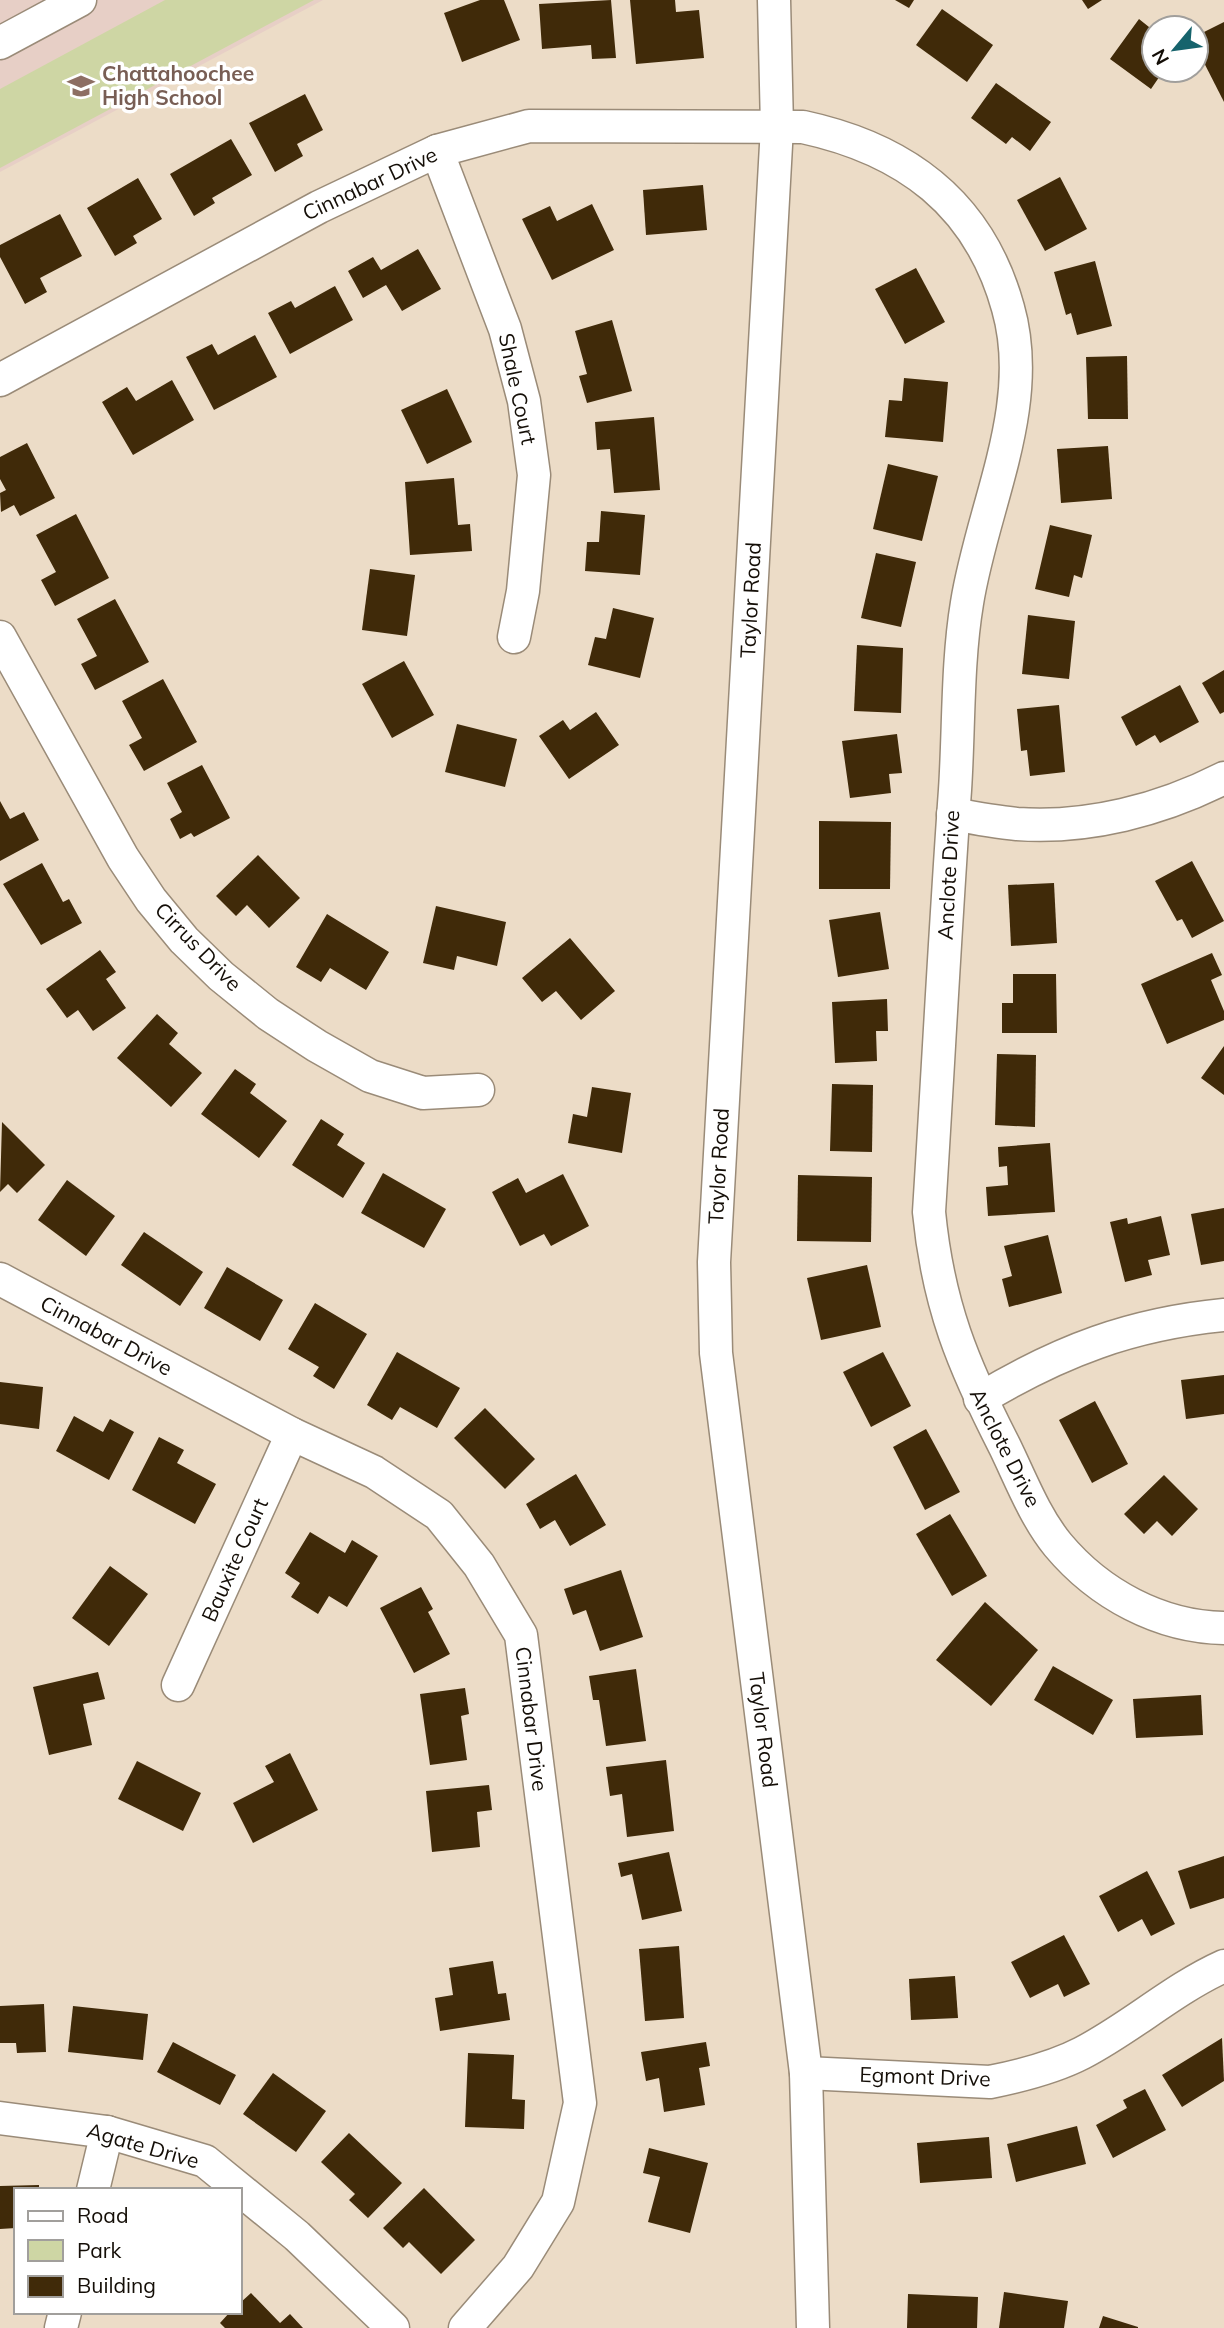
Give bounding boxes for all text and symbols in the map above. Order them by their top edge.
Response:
north arrow [1140,14,1210,84]
text: N [1146,45,1174,69]
place label: Chattahoochee High School [102,60,254,110]
school or university icon: Chattahoochee High School [66,71,96,101]
street label: Cinnabar Drive [298,141,441,226]
street label: Shale Court [493,331,542,447]
street label: Taylor Road [734,541,766,659]
street label: Anclote Drive [932,809,964,940]
street label: Cirrus Drive [150,897,247,996]
street label: Taylor Road [702,1107,734,1225]
street label: Cinnabar Drive [36,1289,177,1381]
street label: Anclote Drive [965,1384,1047,1511]
street label: Bauxite Court [195,1494,273,1625]
street label: Cinnabar Drive [510,1645,554,1793]
street label: Taylor Road [744,1671,784,1789]
street label: Egmont Drive [859,2061,991,2091]
street label: Agate Drive [84,2117,202,2173]
legend [14,2188,242,2314]
text: Road [77,2202,128,2228]
text: Park [77,2237,121,2263]
text: Building [77,2272,156,2298]

